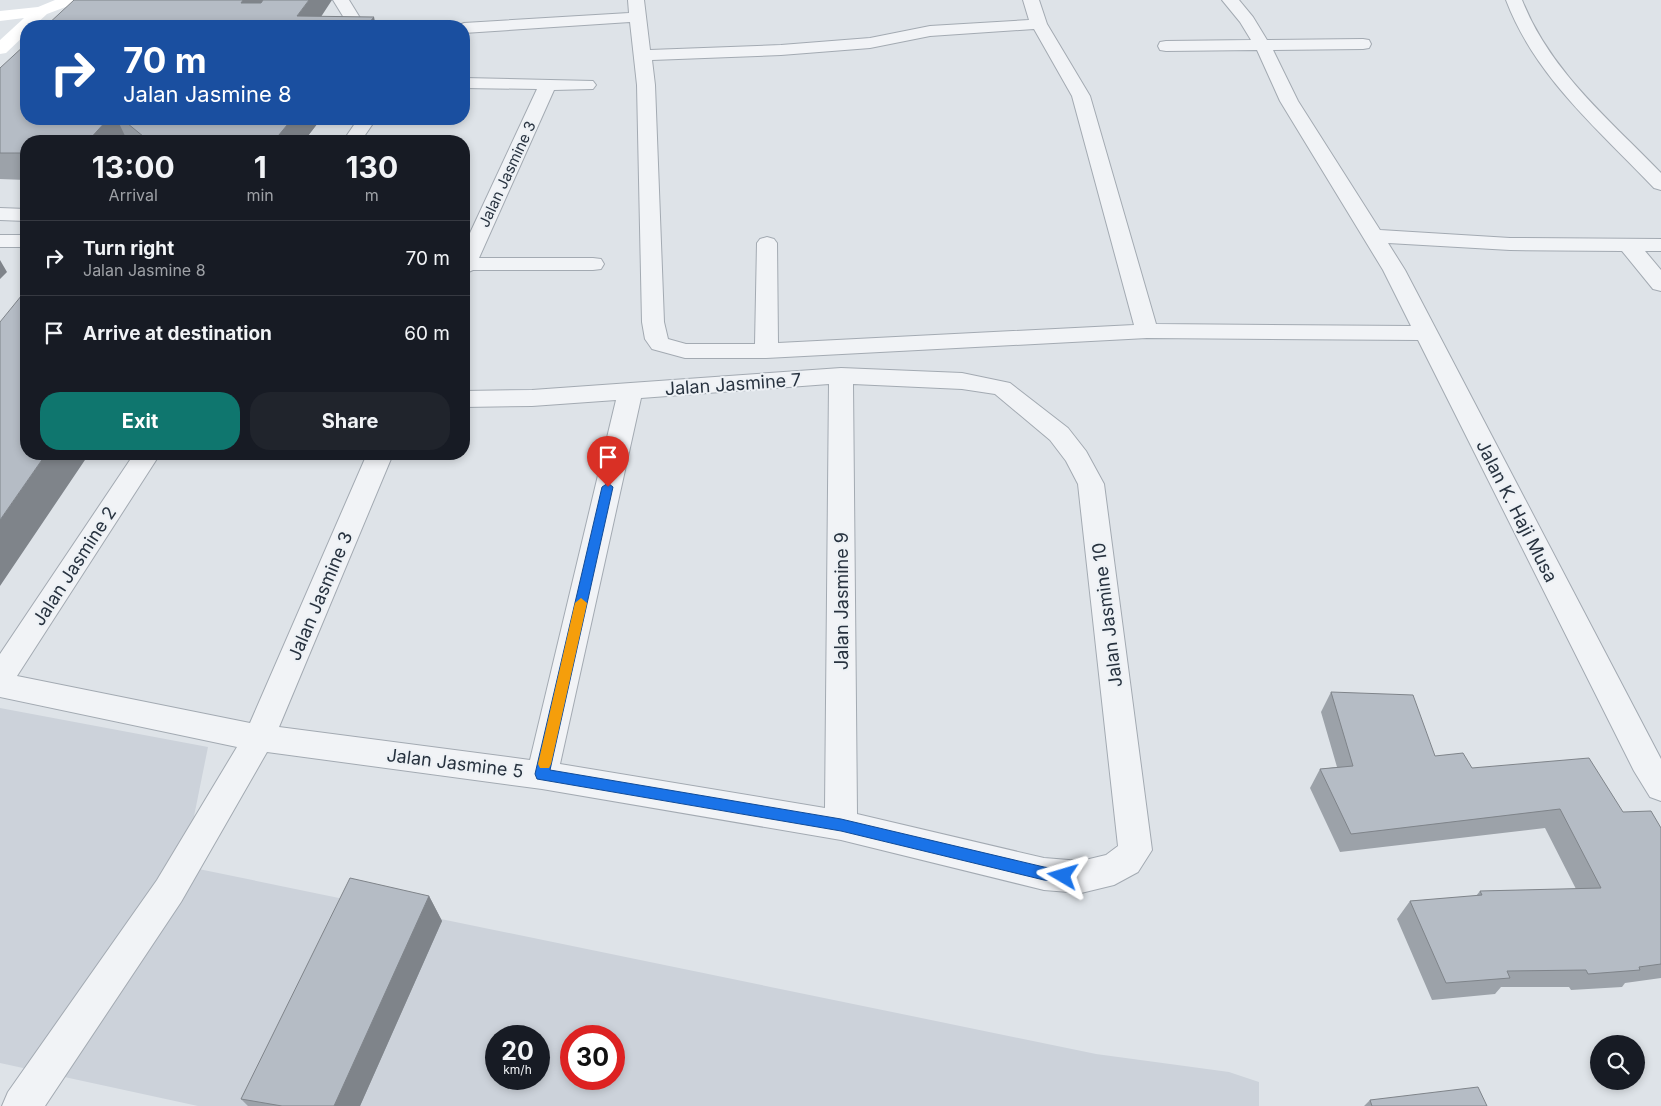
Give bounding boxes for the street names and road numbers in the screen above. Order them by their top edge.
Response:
street label: Jalan Jasmine 3 [474,118,540,230]
street label: Jalan Jasmine 7 [664,369,802,399]
street label: Jalan K. Haji Musa [1472,436,1562,586]
street label: Jalan Jasmine 2 [28,503,120,629]
street label: Jalan Jasmine 3 [283,528,357,664]
street label: Jalan Jasmine 9 [831,532,852,670]
street label: Jalan Jasmine 10 [1088,542,1126,688]
street label: Jalan Jasmine 5 [385,744,525,782]

